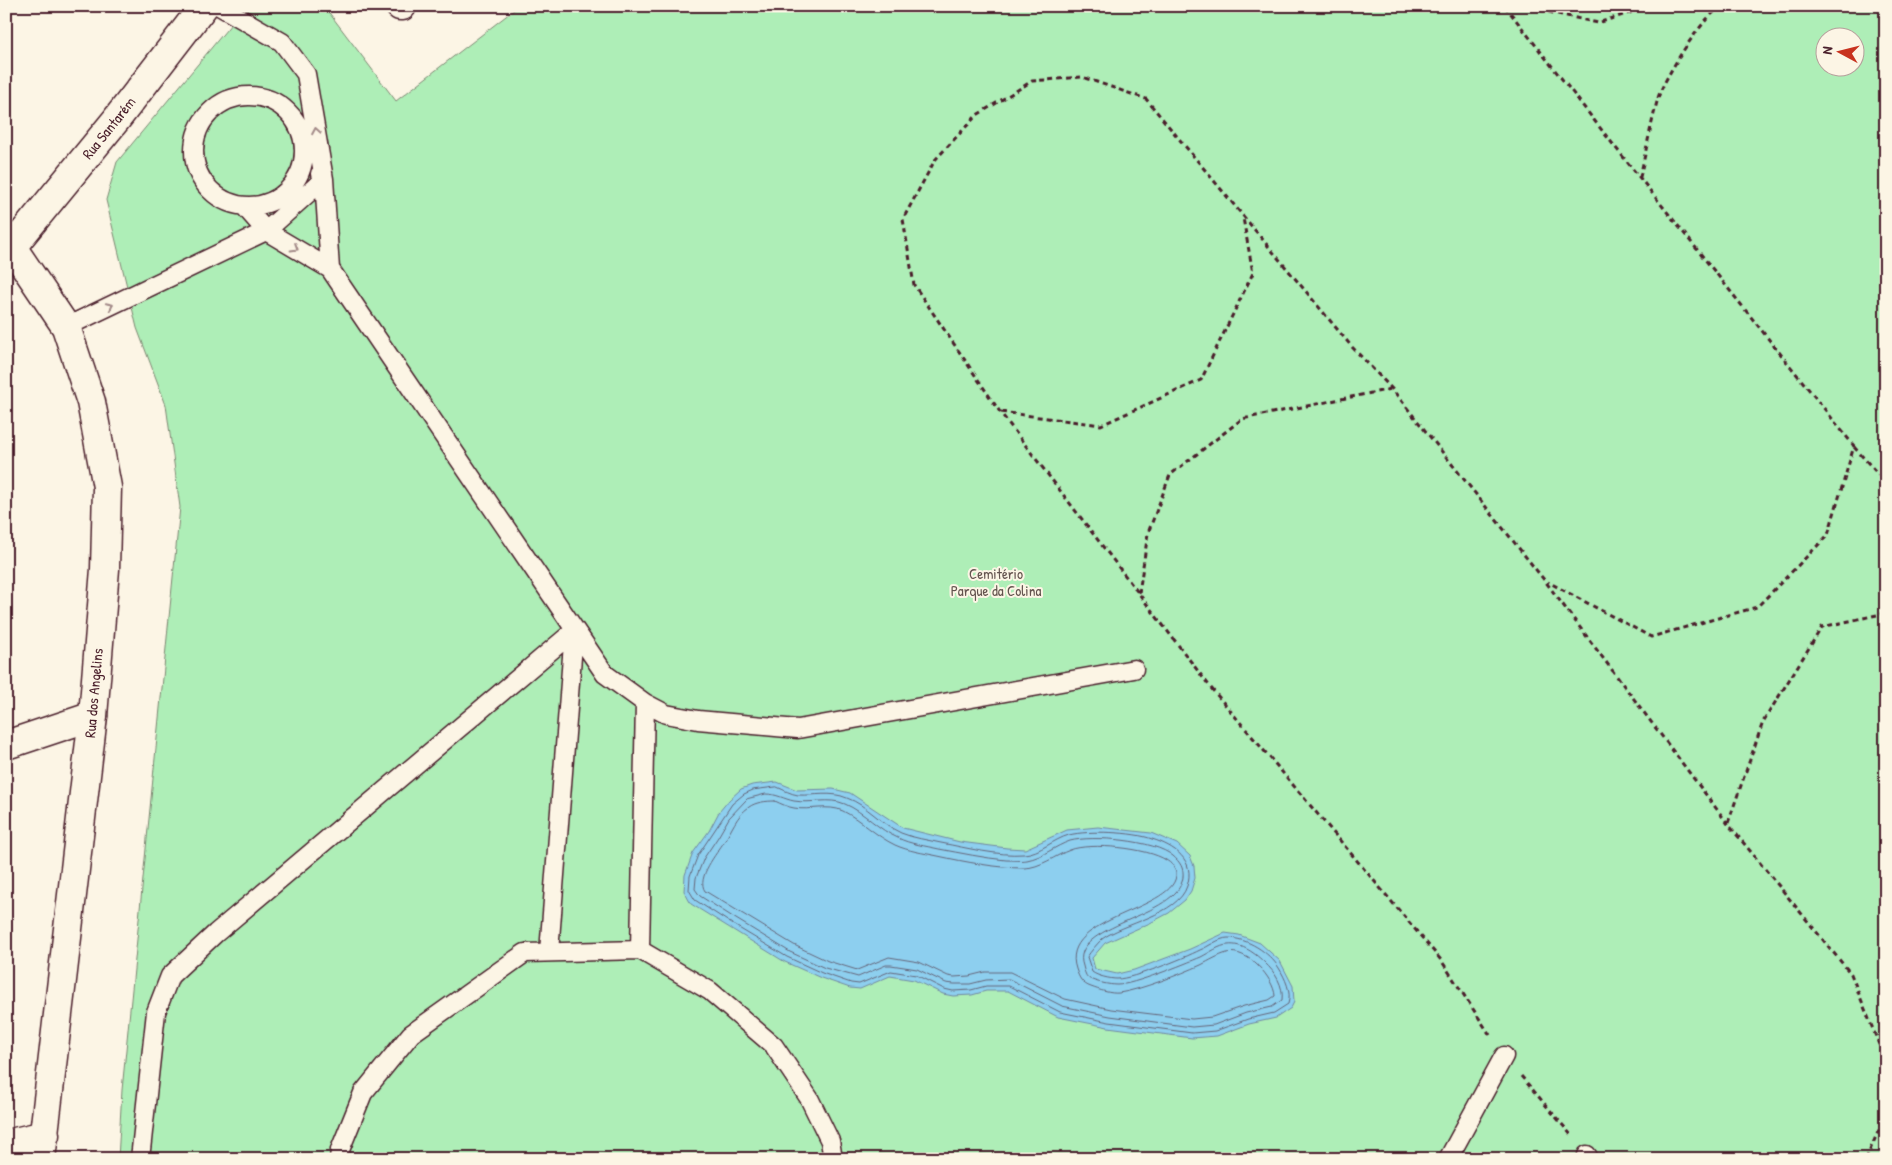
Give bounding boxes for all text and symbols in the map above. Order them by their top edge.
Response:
north arrow [1814,28,1864,78]
text: N [1817,45,1837,55]
street label: Rua Santarém [77,92,140,164]
one-way arrow [311,126,322,134]
one-way arrow [290,242,299,252]
one-way arrow [104,302,113,312]
park label: Cemitério Parque da Colina [951,563,1041,601]
street label: Rua dos Angelins [79,647,108,739]

